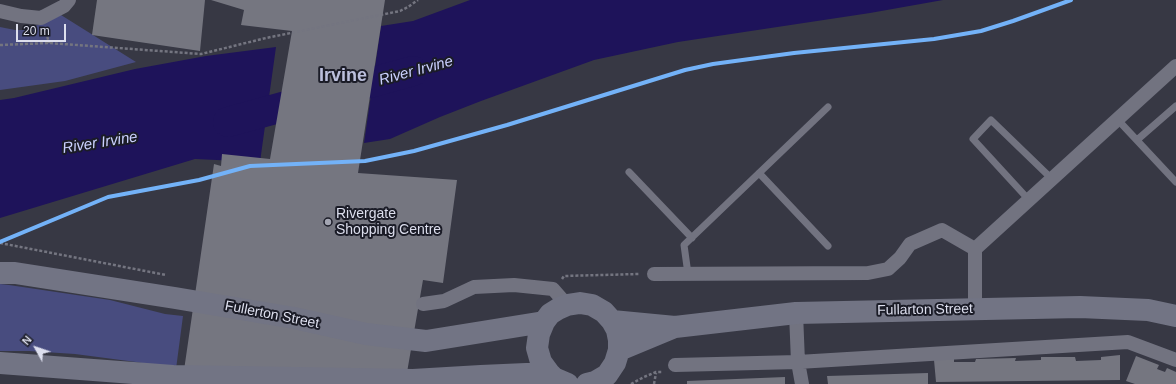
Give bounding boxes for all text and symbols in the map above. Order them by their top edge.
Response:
scale bar [18,16,68,42]
text: 20 m [23,24,50,38]
water label: River Irvine [377,52,455,90]
district label: Irvine [319,65,367,87]
water label: River Irvine [61,128,139,158]
place label: Rivergate Shopping Centre [336,206,441,238]
marker: Rivergate Shopping Centre [323,217,333,227]
street label: Fullerton Street [223,298,321,332]
street label: Fullarton Street [877,301,973,319]
north arrow [16,328,56,368]
text: N [20,333,34,347]

